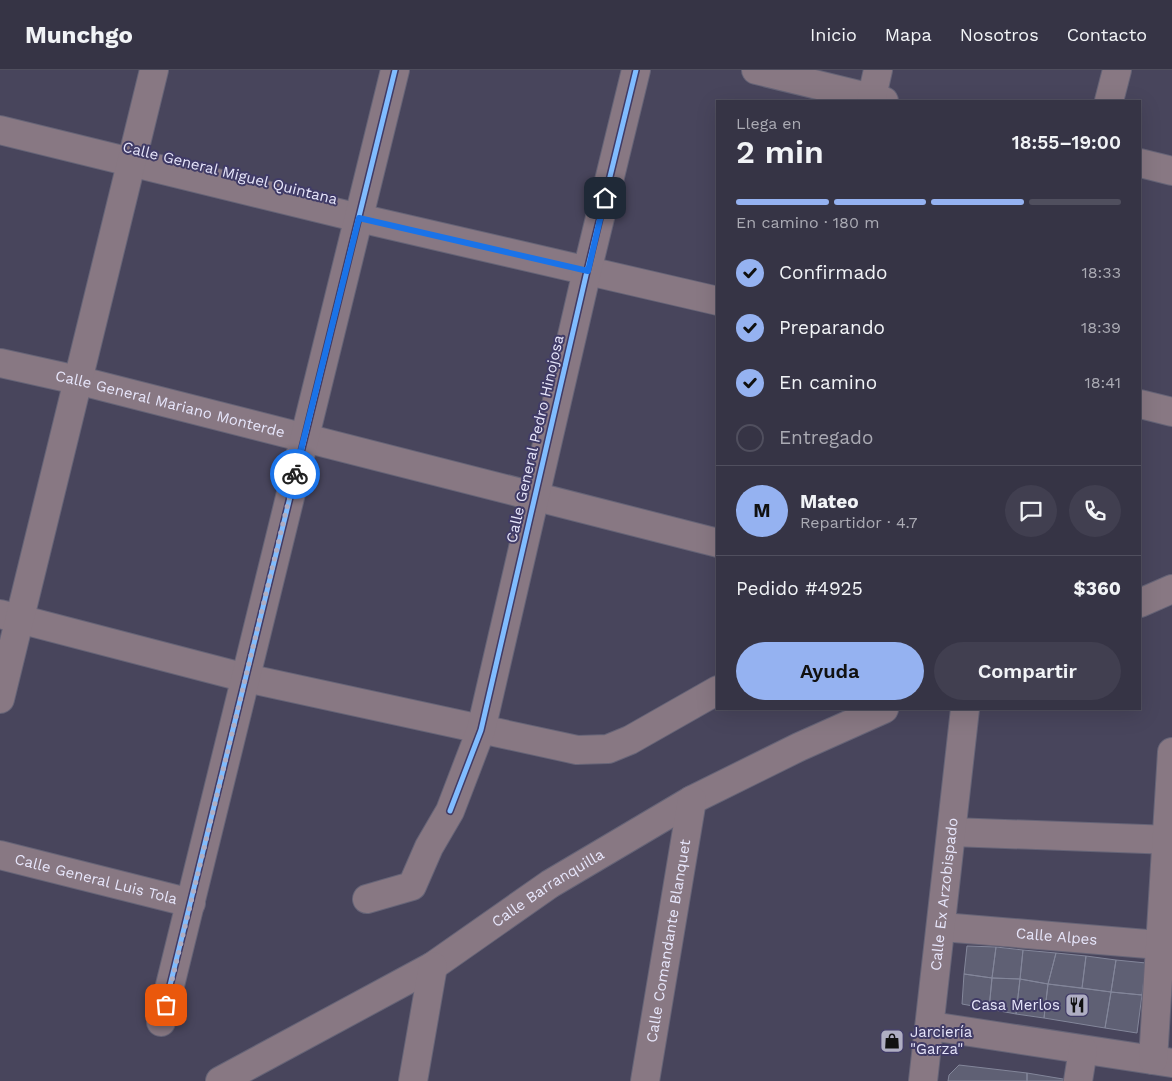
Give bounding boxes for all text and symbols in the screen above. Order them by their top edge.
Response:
text: Munchgo [25,21,133,49]
text: Inicio [810,24,857,45]
text: Mapa [885,24,932,45]
text: Nosotros [960,24,1039,45]
text: Contacto [1067,24,1147,45]
text: Llega en [736,114,802,133]
text: 18:55–19:00 [1012,131,1121,154]
text: 2 min [736,133,824,171]
street label: Calle General Miguel Quintana [121,138,340,209]
pin [584,177,626,219]
icon: home [591,184,619,212]
text: En camino · 180 m [736,213,880,232]
icon: check [736,259,764,287]
text: Confirmado [779,261,888,284]
text: 18:33 [1082,263,1121,282]
icon: check [736,314,764,342]
text: Preparando [779,316,885,339]
text: 18:39 [1081,318,1121,337]
street label: Calle General Pedro Hinojosa [502,333,568,545]
street label: Calle General Mariano Monterde [54,367,287,441]
icon: check [736,369,764,397]
text: En camino [779,371,877,394]
text: 18:41 [1084,373,1121,392]
text: Entregado [779,426,873,449]
courier [270,449,320,499]
icon: bike [281,460,309,488]
button: chat [1005,485,1057,537]
button: phone [1069,485,1121,537]
text: Mateo [800,490,859,513]
text: M [753,499,771,522]
text: Repartidor · 4.7 [800,513,917,532]
text: Pedido #4925 [736,577,863,600]
text: $360 [1074,577,1121,600]
button: Ayuda [736,642,924,700]
button: Compartir [934,642,1121,700]
street label: Calle Ex Arzobispado [927,817,962,972]
street label: Calle Comandante Blanquet [643,837,694,1044]
street label: Calle Barranquilla [488,845,608,931]
street label: Calle General Luis Tola [13,850,180,908]
street label: Calle Alpes [1015,924,1098,949]
pin [145,984,187,1026]
icon: bag [152,991,180,1019]
restaurant icon: Casa Merlos [1064,992,1090,1018]
place label: Casa Merlos [971,996,1060,1014]
place label: Jarciería "Garza" [910,1023,973,1058]
shop icon: Jarciería "Garza" [879,1028,905,1054]

